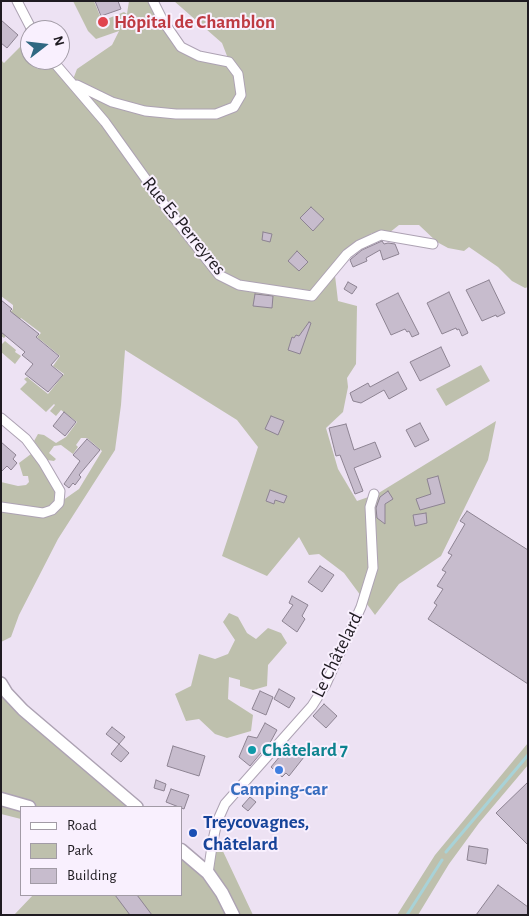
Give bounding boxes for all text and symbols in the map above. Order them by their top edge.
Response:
place label: Hôpital de Chamblon [114,11,275,33]
marker: Hôpital de Chamblon [96,15,110,29]
north arrow [20,20,70,70]
text: N [50,35,67,48]
street label: Rue Es Perreyres [137,172,231,280]
street label: Le Châtelard [307,609,367,701]
place label: Châtelard 7 [262,739,348,761]
marker: Châtelard 7 [246,744,258,756]
marker: Camping-car [273,764,285,776]
place label: Camping-car [230,778,328,800]
legend [20,806,182,896]
place label: Treycovagnes, Châtelard [203,811,309,855]
text: Road [67,818,97,833]
marker: Treycovagnes, Châtelard [187,827,199,839]
text: Park [67,843,93,858]
text: Building [67,868,117,883]

